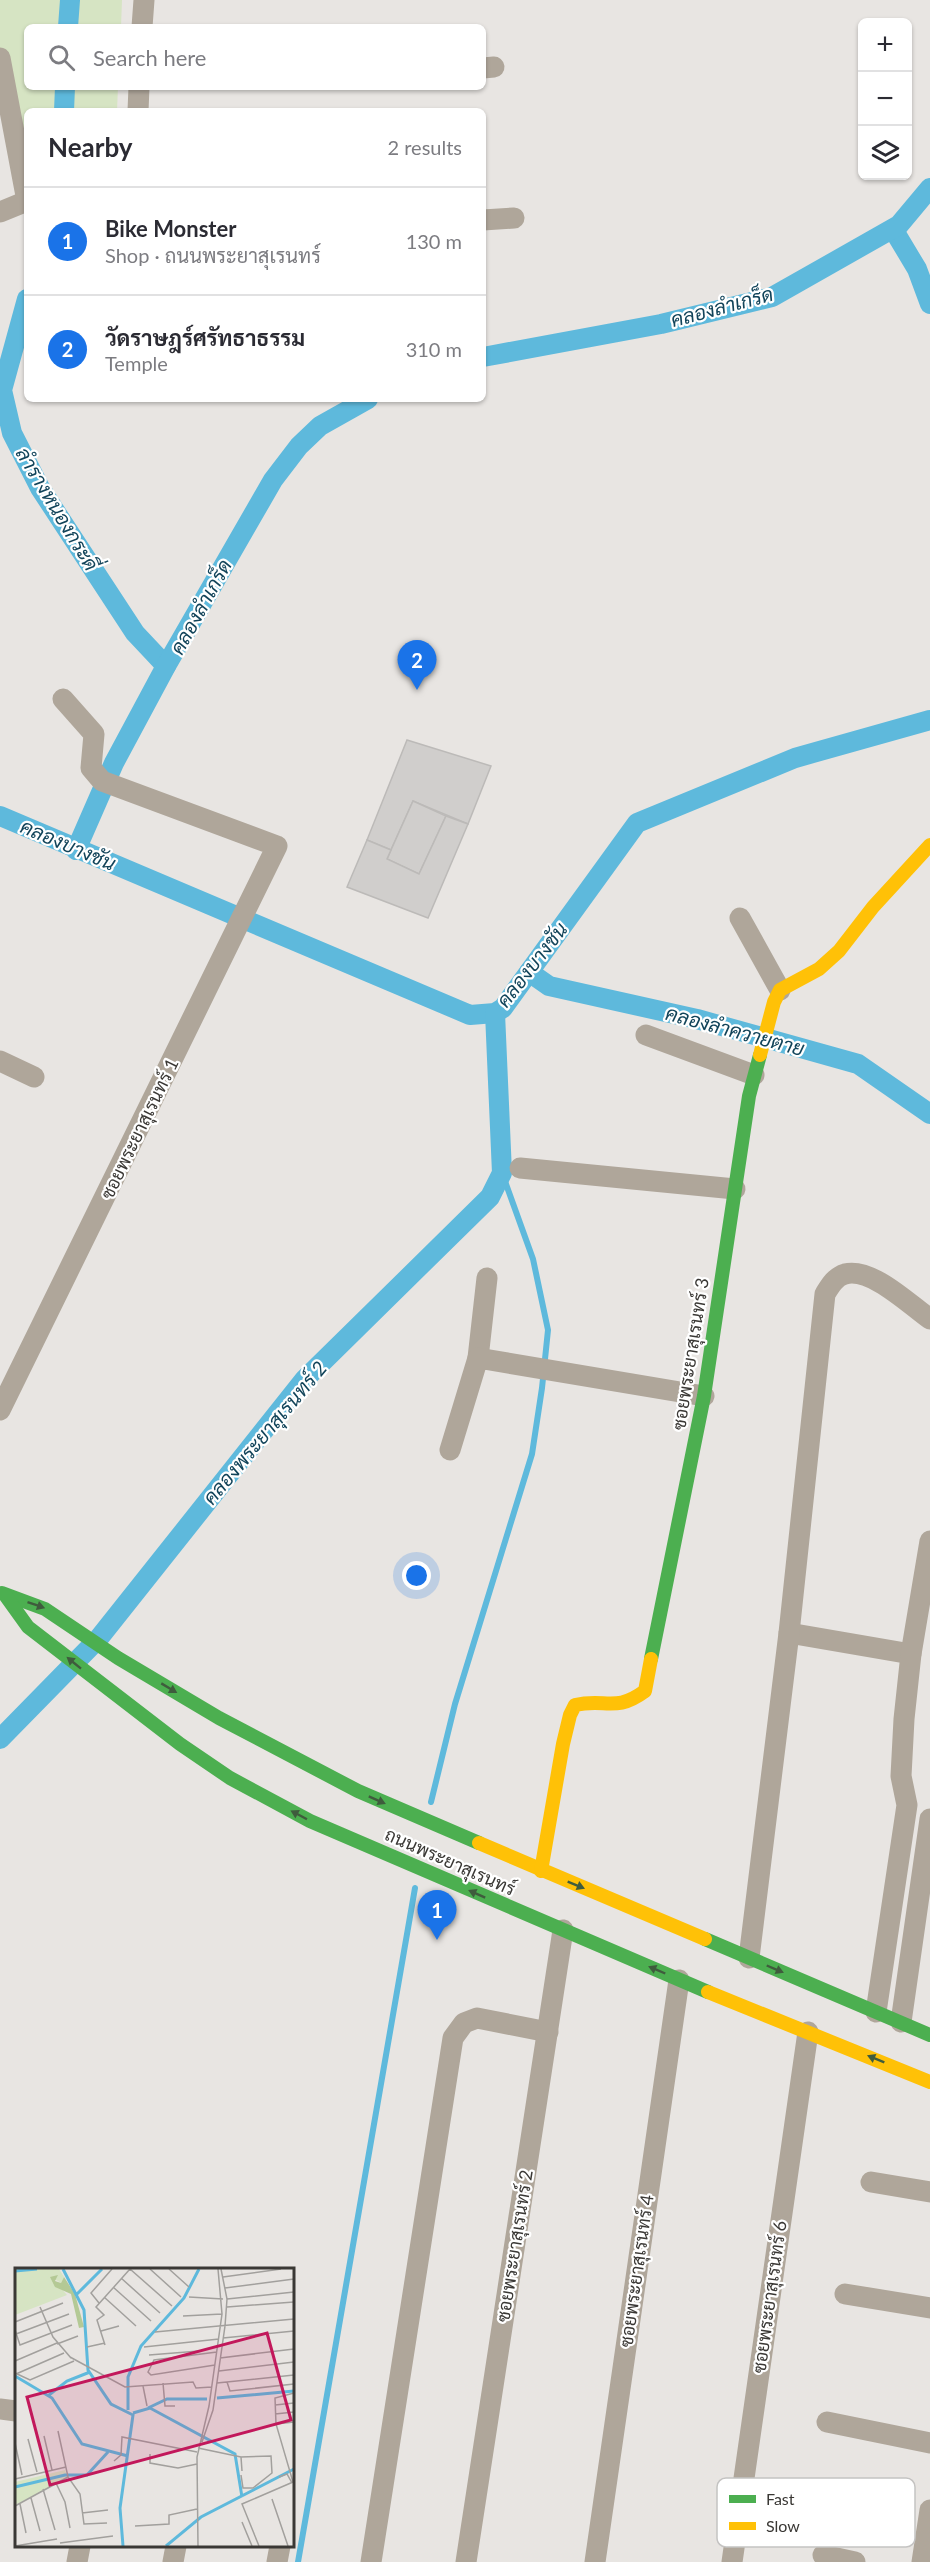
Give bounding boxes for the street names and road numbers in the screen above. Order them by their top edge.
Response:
street label: ซอยพระยาสุเรนทร์ 1 [95,1054,185,1203]
street label: ซอยพระยาสุเรนทร์ 3 [666,1276,715,1432]
street label: ถนนพระยาสุเรนทร์ [381,1822,520,1902]
street label: ซอยพระยาสุเรนทร์ 2 [490,2168,539,2324]
street label: ซอยพระยาสุเรนทร์ 4 [613,2193,660,2349]
street label: ซอยพระยาสุเรนทร์ 6 [746,2219,793,2375]

